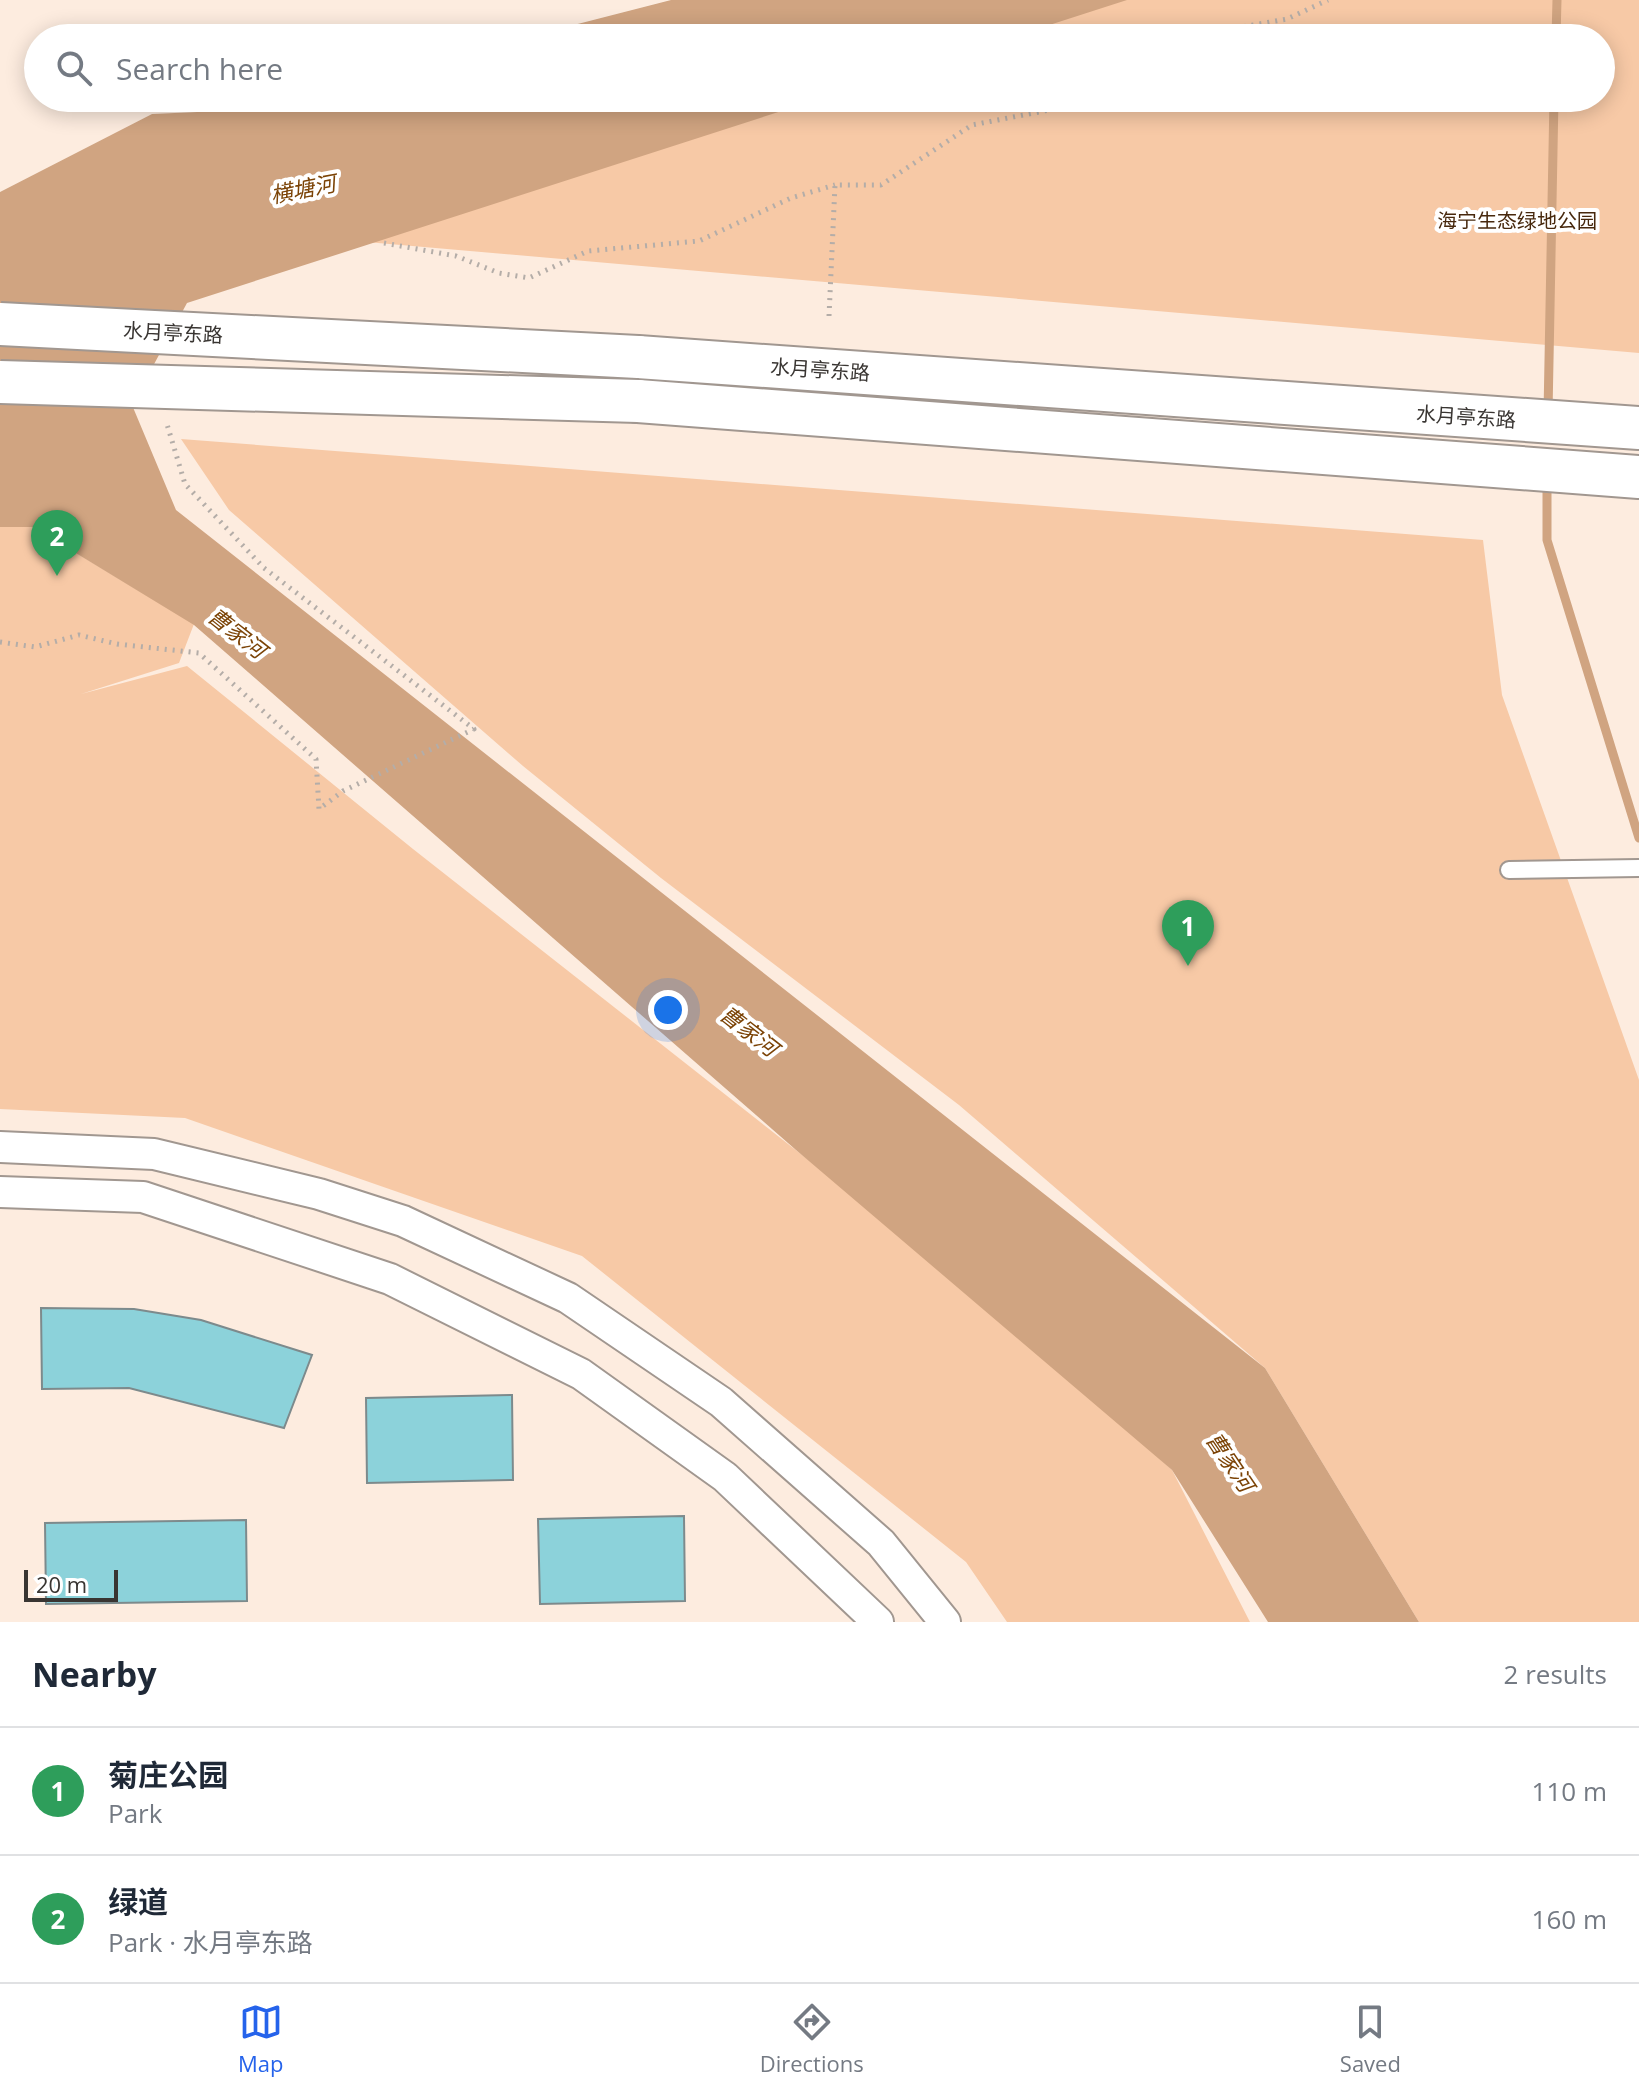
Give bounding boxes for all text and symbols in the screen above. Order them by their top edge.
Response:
search box [24,24,1615,112]
icon: search [52,46,96,90]
text: Search here [116,48,283,89]
water label: 横塘河 [268,166,342,209]
park label: 海宁生态绿地公园 [1437,207,1597,234]
street label: 水月亭东路 [122,316,224,349]
street label: 水月亭东路 [769,353,871,386]
street label: 水月亭东路 [1415,400,1517,433]
pin: 2 [31,510,83,576]
water label: 曹家河 [202,600,276,667]
pin: 1 [1162,900,1214,966]
your location [648,990,688,1030]
water label: 曹家河 [714,998,788,1065]
water label: 曹家河 [1200,1426,1264,1500]
scale bar [24,1566,118,1602]
text: 20 m [36,1569,87,1599]
text: Nearby [32,1651,157,1697]
text: 2 results [1504,1656,1607,1692]
text: 菊庄公园 [108,1754,228,1795]
text: 1 [51,1773,65,1809]
text: 110 m [1532,1773,1607,1809]
text: Park [108,1795,162,1831]
text: 绿道 [108,1881,168,1922]
text: 2 [51,1901,65,1937]
text: 160 m [1532,1901,1607,1937]
text: Park · 水月亭东路 [108,1924,313,1960]
tab: Map [238,2000,284,2078]
tab: Directions [760,2000,864,2078]
tab: Saved [1340,2000,1401,2078]

